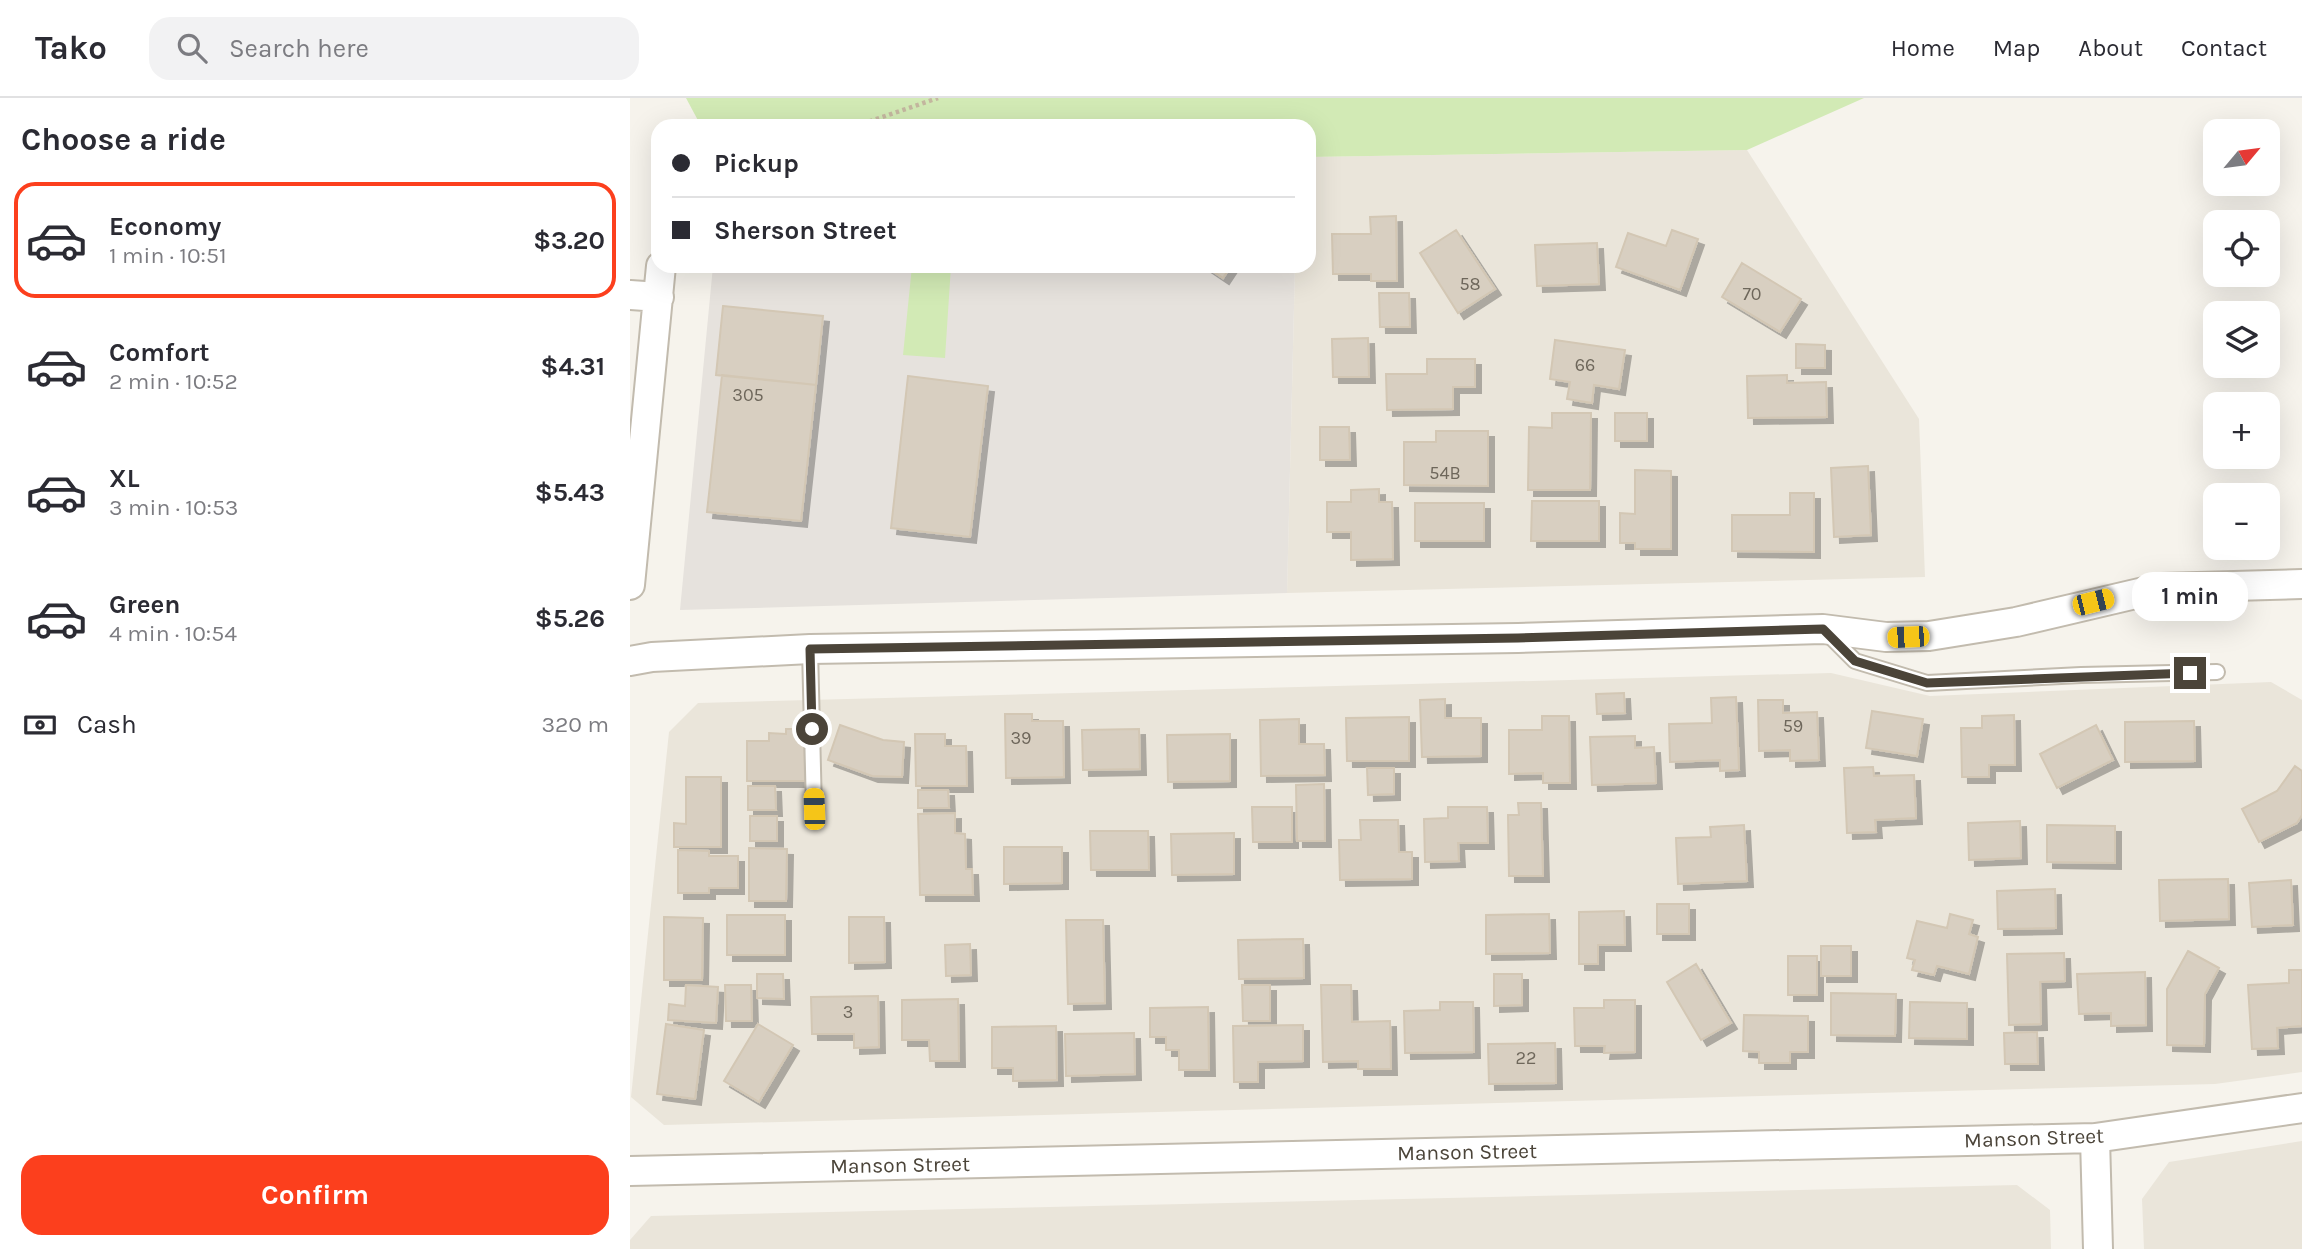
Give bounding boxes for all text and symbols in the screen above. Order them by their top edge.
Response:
search box [149,17,639,80]
text: Tako [35,29,107,67]
icon: search [173,29,211,67]
text: Search here [229,33,369,64]
text: Home [1891,34,1955,62]
text: Map [1993,34,2040,62]
text: About [2078,34,2143,62]
text: Contact [2181,34,2267,62]
north arrow [2203,119,2280,196]
map controls [2203,119,2280,560]
text: Choose a ride [21,121,226,158]
text: Pickup [714,148,799,179]
icon: car [25,209,88,272]
button: locate [2203,210,2280,287]
text: Economy [109,211,221,242]
text: Sherson Street [714,215,897,246]
text: $3.20 [533,225,605,256]
text: 1 min · 10:51 [109,242,226,269]
house number: 58 [1459,273,1481,295]
house number: 70 [1742,283,1762,305]
button: layers [2203,301,2280,378]
icon: car [25,335,88,398]
text: Comfort [109,337,210,368]
text: $4.31 [541,351,605,382]
house number: 66 [1575,354,1595,376]
text: 2 min · 10:52 [109,368,238,395]
house number: 305 [732,384,764,406]
button: + [2203,392,2280,469]
icon: car [25,461,88,524]
house number: 54B [1429,462,1461,484]
text: XL [109,463,140,494]
text: $5.43 [535,477,605,508]
button: − [2203,483,2280,560]
text: 3 min · 10:53 [109,494,238,521]
callout: 1 min [2132,572,2248,620]
text: 1 min [2161,583,2219,610]
icon: car [25,587,88,650]
car [2071,587,2116,617]
text: Green [109,589,181,620]
text: $5.26 [535,603,605,634]
text: 4 min · 10:54 [109,620,237,647]
car [1887,626,1930,648]
route end [2174,657,2206,689]
icon: cash [21,706,59,744]
text: Cash [77,709,137,740]
text: 320 m [541,711,609,738]
route start [796,713,828,745]
house number: 59 [1783,715,1803,737]
house number: 39 [1010,727,1032,749]
car [803,788,826,830]
house number: 3 [843,1001,853,1023]
house number: 22 [1516,1047,1536,1069]
street label: Manson Street [1964,1124,2104,1152]
street label: Manson Street [1397,1139,1537,1165]
street label: Manson Street [830,1152,970,1178]
button: Confirm [21,1155,609,1235]

